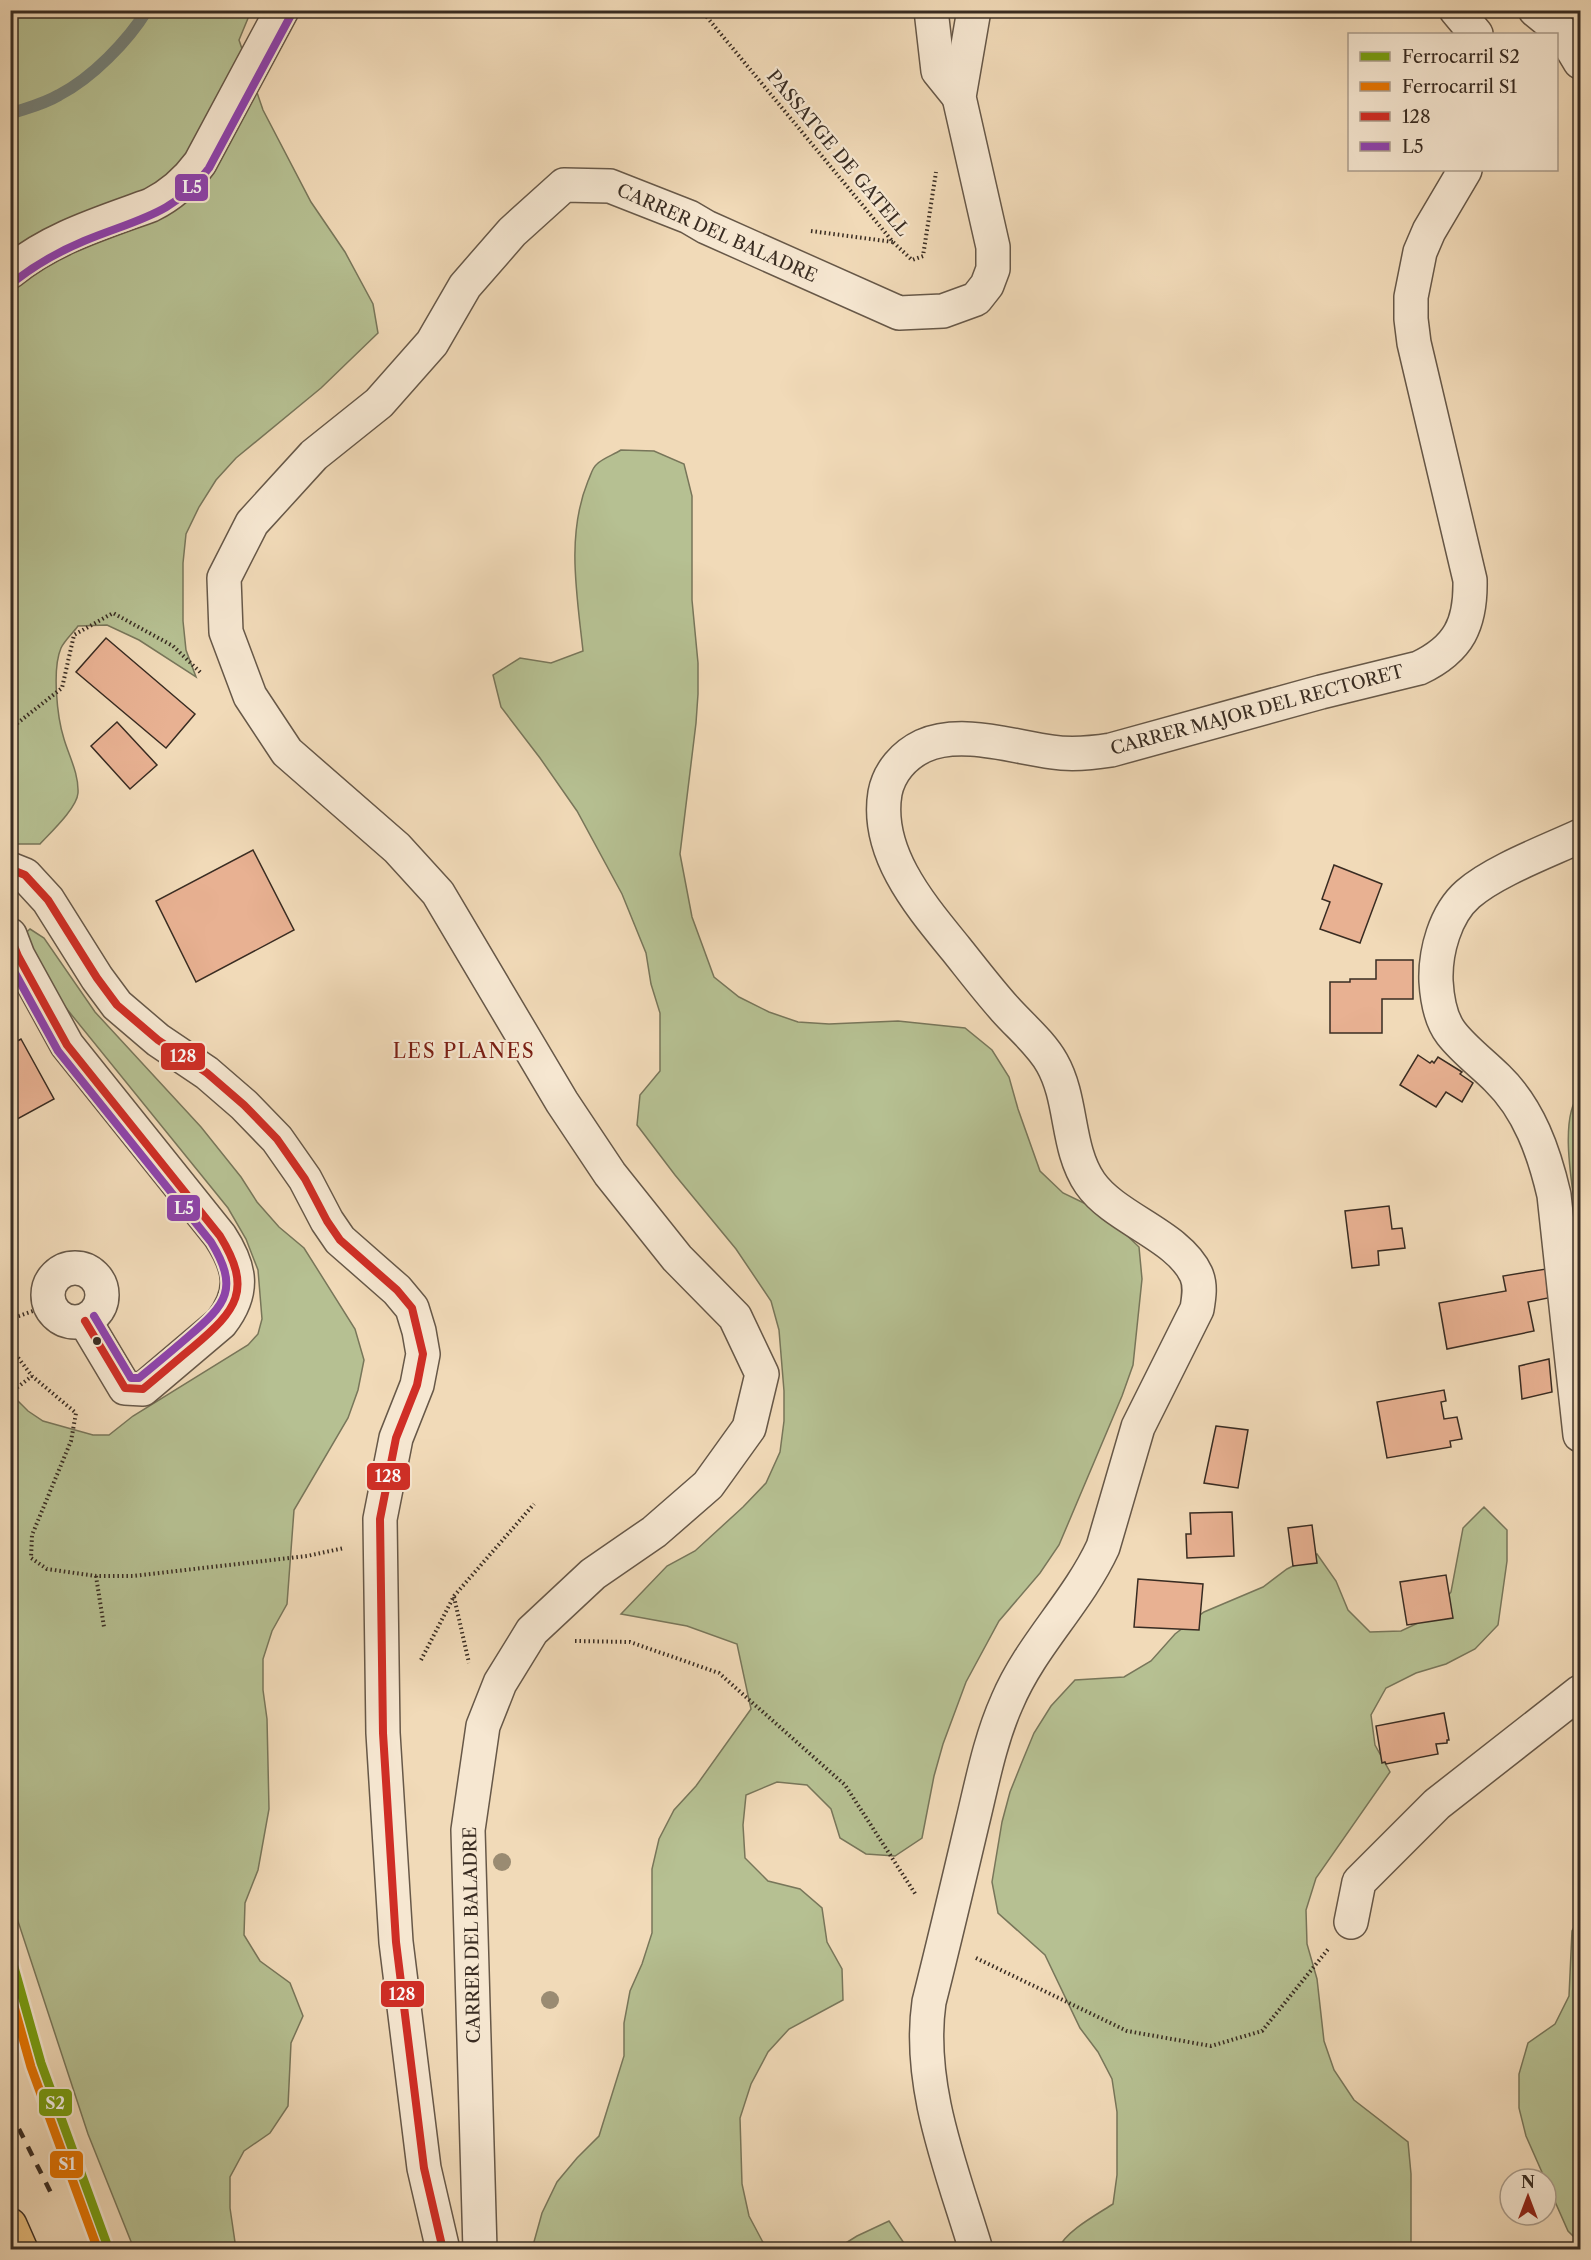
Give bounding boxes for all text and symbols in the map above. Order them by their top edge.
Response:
legend [1348,33,1558,171]
text: Ferrocarril S2 [1402,46,1520,68]
street label: PASSATGE DE GATELL [762,66,914,241]
text: Ferrocarril S1 [1402,76,1517,98]
text: 128 [1402,106,1431,128]
text: L5 [1402,136,1424,158]
line badge: L5 [174,173,209,202]
text: L5 [182,177,202,197]
street label: CARRER DEL BALADRE [614,179,820,287]
street label: CARRER MAJOR DEL RECTORET [1108,660,1406,760]
district label: LES PLANES [393,1039,535,1063]
line badge: 128 [160,1042,206,1071]
text: 128 [170,1046,196,1066]
line badge: L5 [166,1194,201,1222]
text: L5 [174,1198,194,1218]
unlabelled marker [91,1335,103,1347]
line badge: 128 [366,1462,411,1491]
text: 128 [375,1466,401,1486]
street label: CARRER DEL BALADRE [459,1826,485,2044]
line badge: 128 [380,1980,425,2008]
text: 128 [389,1984,415,2004]
line badge: S2 [38,2088,73,2117]
text: S2 [45,2093,65,2113]
line badge: S1 [49,2150,84,2179]
text: S1 [58,2154,77,2174]
north arrow [1498,2167,1558,2227]
text: N [1521,2172,1535,2192]

